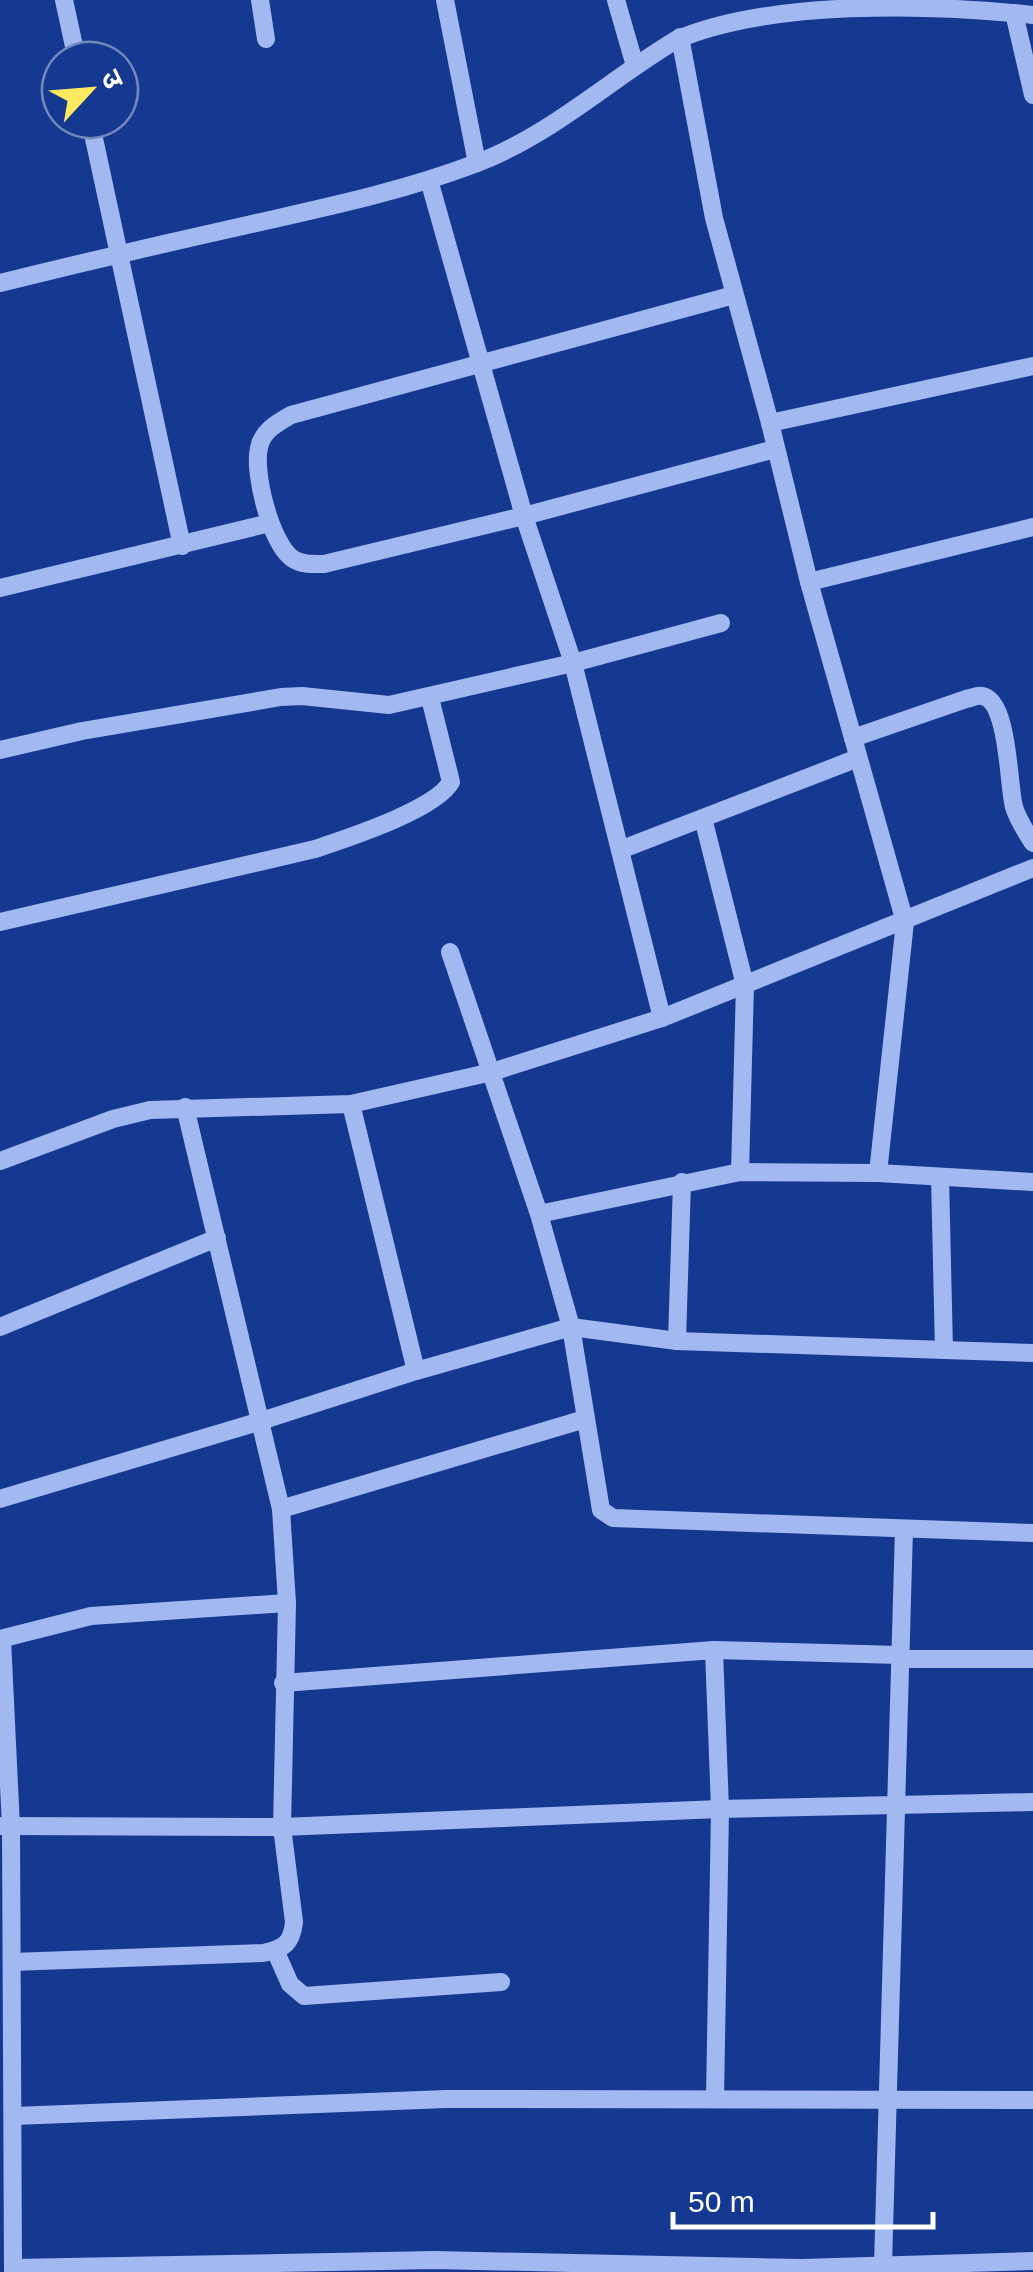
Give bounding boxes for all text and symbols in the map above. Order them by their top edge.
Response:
north arrow [40,40,140,140]
text: उ [94,65,130,94]
scale bar [673,2167,933,2229]
text: 50 m [688,2185,755,2218]

